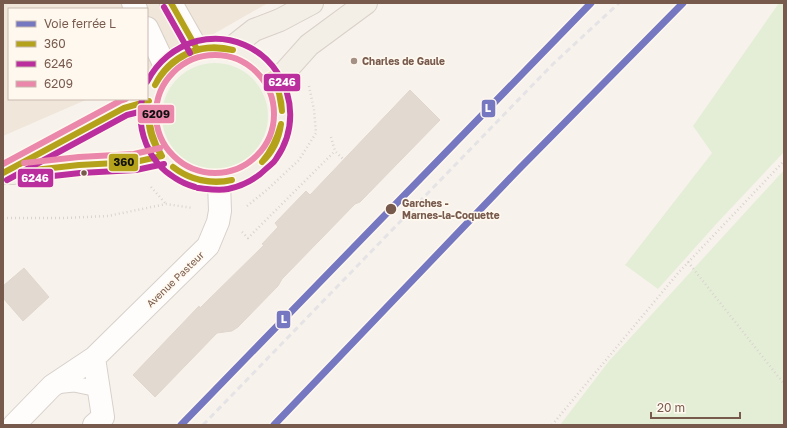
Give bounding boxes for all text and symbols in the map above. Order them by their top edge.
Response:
legend [8,8,148,100]
text: Voie ferrée L [44,16,116,31]
text: 360 [44,36,66,51]
place label: Charles de Gaule [362,55,445,67]
text: 6246 [44,56,73,71]
marker: Charles de Gaule [349,56,359,66]
line badge: 6246 [263,73,301,92]
text: 6246 [268,75,296,88]
text: 6209 [44,76,73,91]
line badge: L [481,99,496,118]
text: L [485,101,492,114]
line badge: 6209 [137,104,175,124]
text: 6209 [142,107,170,120]
line badge: 360 [108,153,139,172]
text: 360 [114,155,134,168]
line badge: 6246 [17,168,54,188]
unlabelled marker [79,168,89,178]
text: 6246 [21,171,49,184]
place label: Garches - Marnes-la-Coquette [402,197,500,221]
marker: Garches - Marnes-la-Coquette [384,202,398,216]
street label: Avenue Pasteur [144,249,206,309]
line badge: L [276,310,291,329]
text: L [281,312,288,325]
scale bar [651,394,740,420]
text: 20 m [657,400,685,415]

